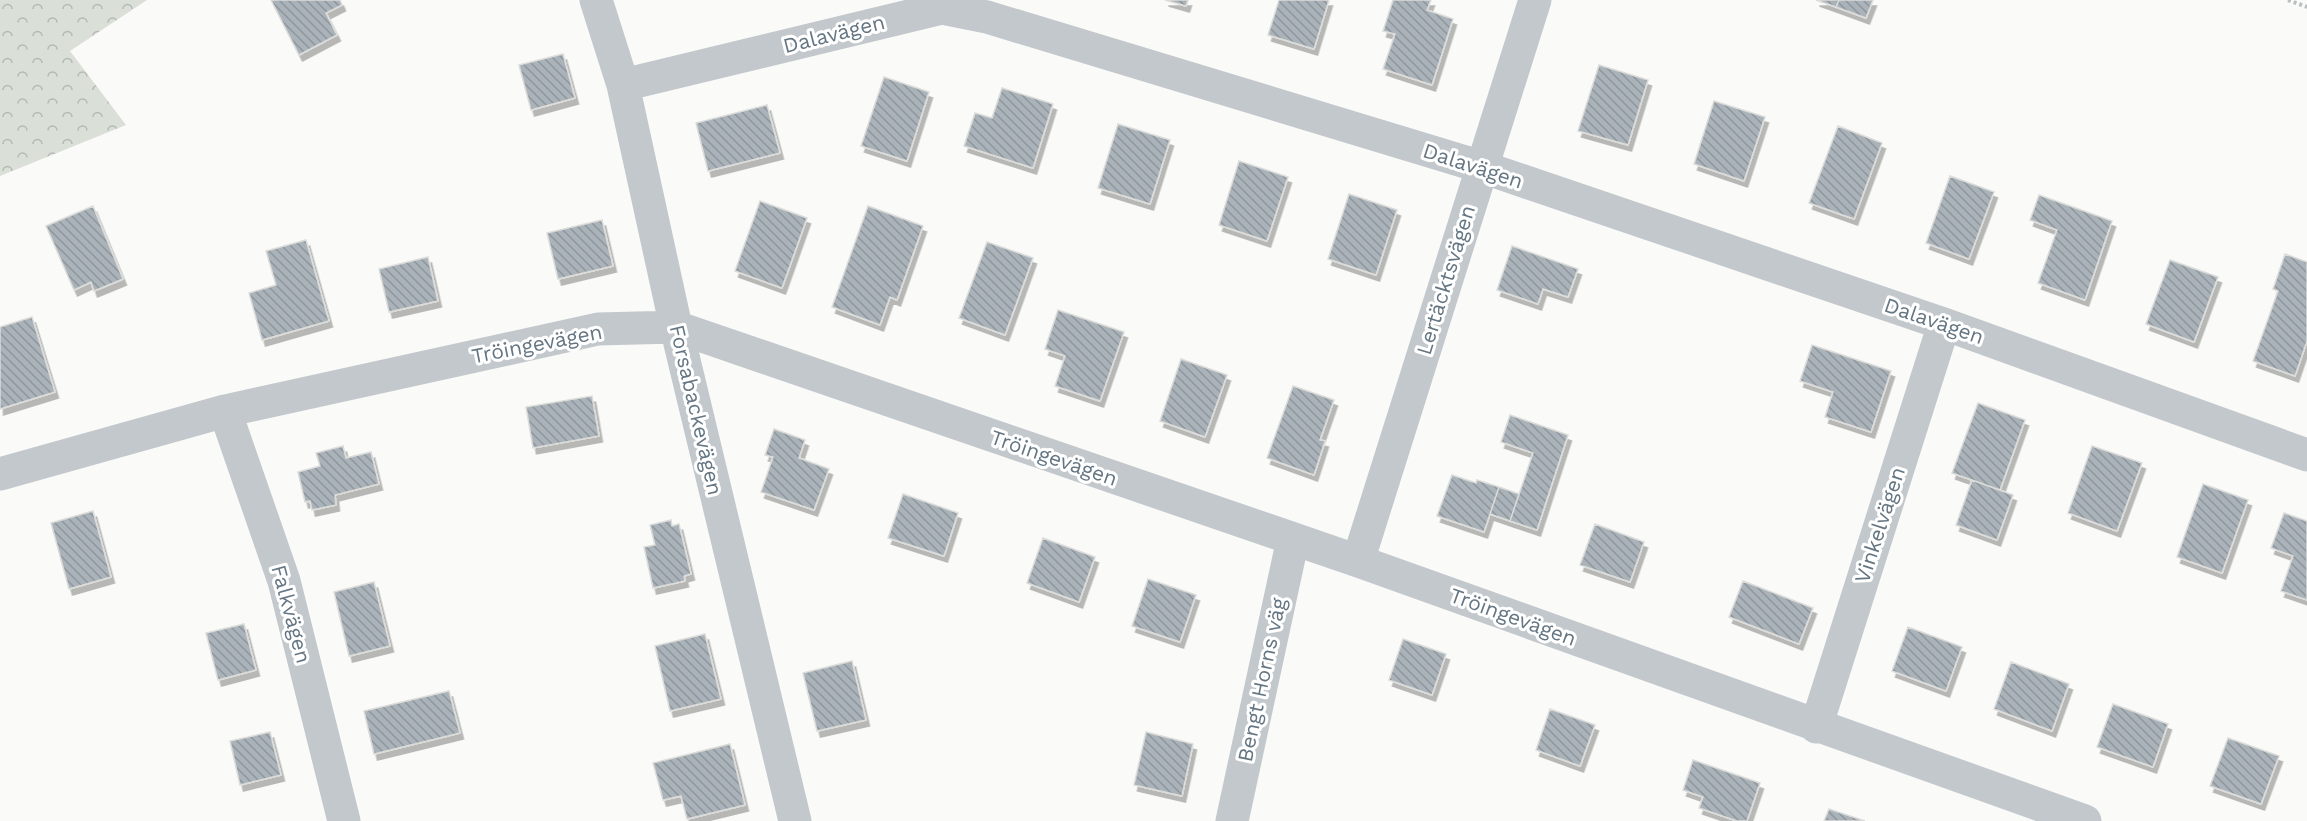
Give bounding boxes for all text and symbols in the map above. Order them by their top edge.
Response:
street label: Dalavägen [780,9,887,58]
street label: Dalavägen [1420,138,1526,193]
street label: Lertäcktsvägen [1411,202,1480,358]
street label: Dalavägen [1881,292,1987,349]
street label: Tröingevägen [470,319,604,368]
street label: Forsabackevägen [665,322,728,498]
street label: Tröingevägen [987,424,1121,491]
street label: Vinkelvägen [1849,464,1910,586]
street label: Falkvägen [266,562,317,666]
street label: Tröingevägen [1447,582,1580,651]
street label: Bengt Horns väg [1232,595,1291,764]

